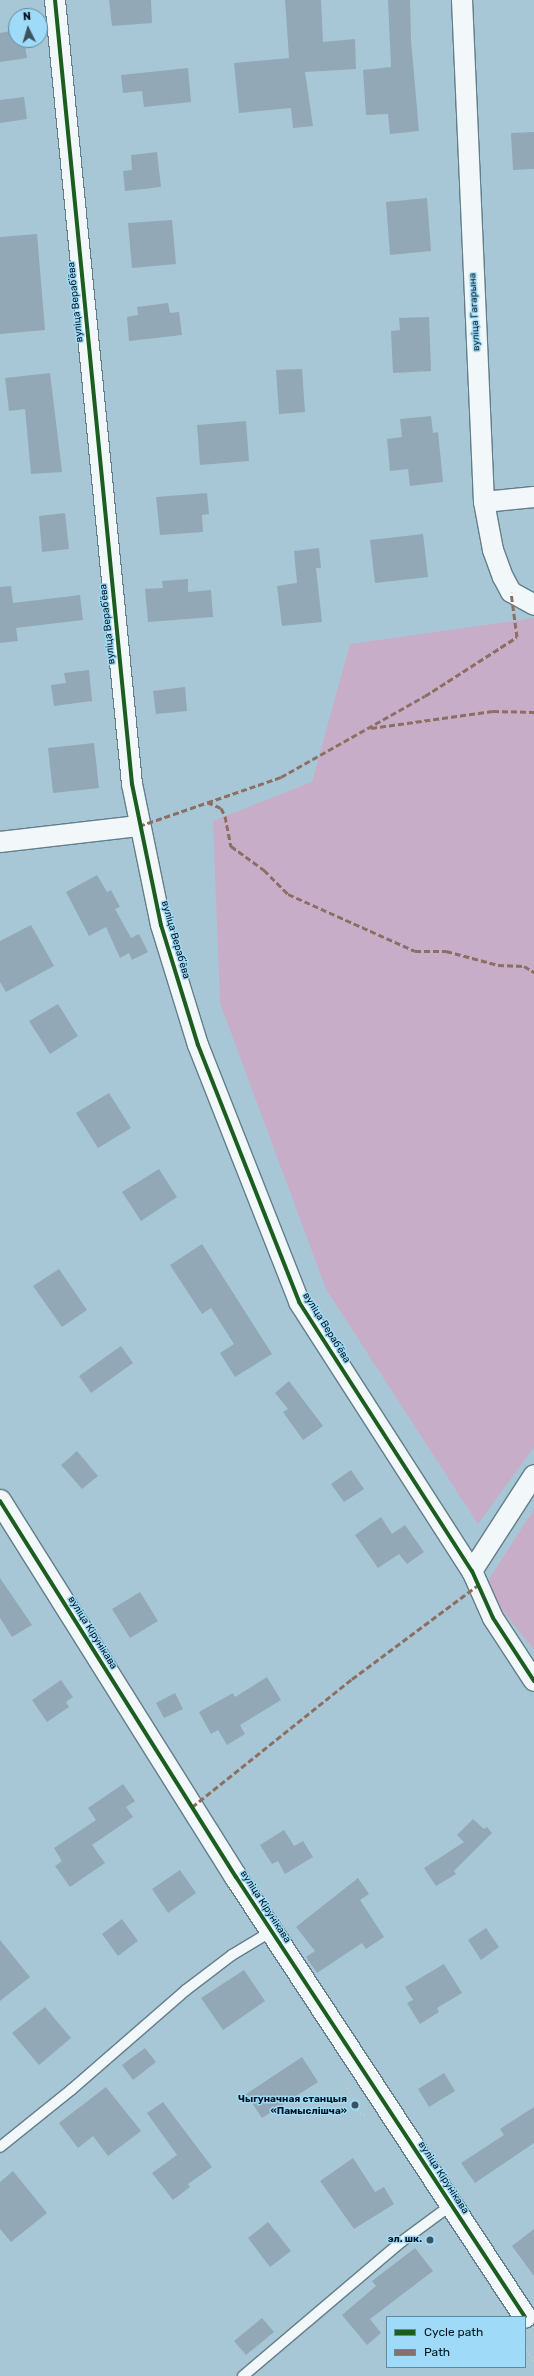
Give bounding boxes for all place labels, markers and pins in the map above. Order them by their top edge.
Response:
place label: Чыгуначная станцыя «Памыслішча» [238,2093,347,2116]
marker: Чыгуначная станцыя «Памыслішча» [350,2100,360,2110]
place label: эл. шк. [388,2234,422,2246]
marker: эл. шк. [425,2235,435,2245]

